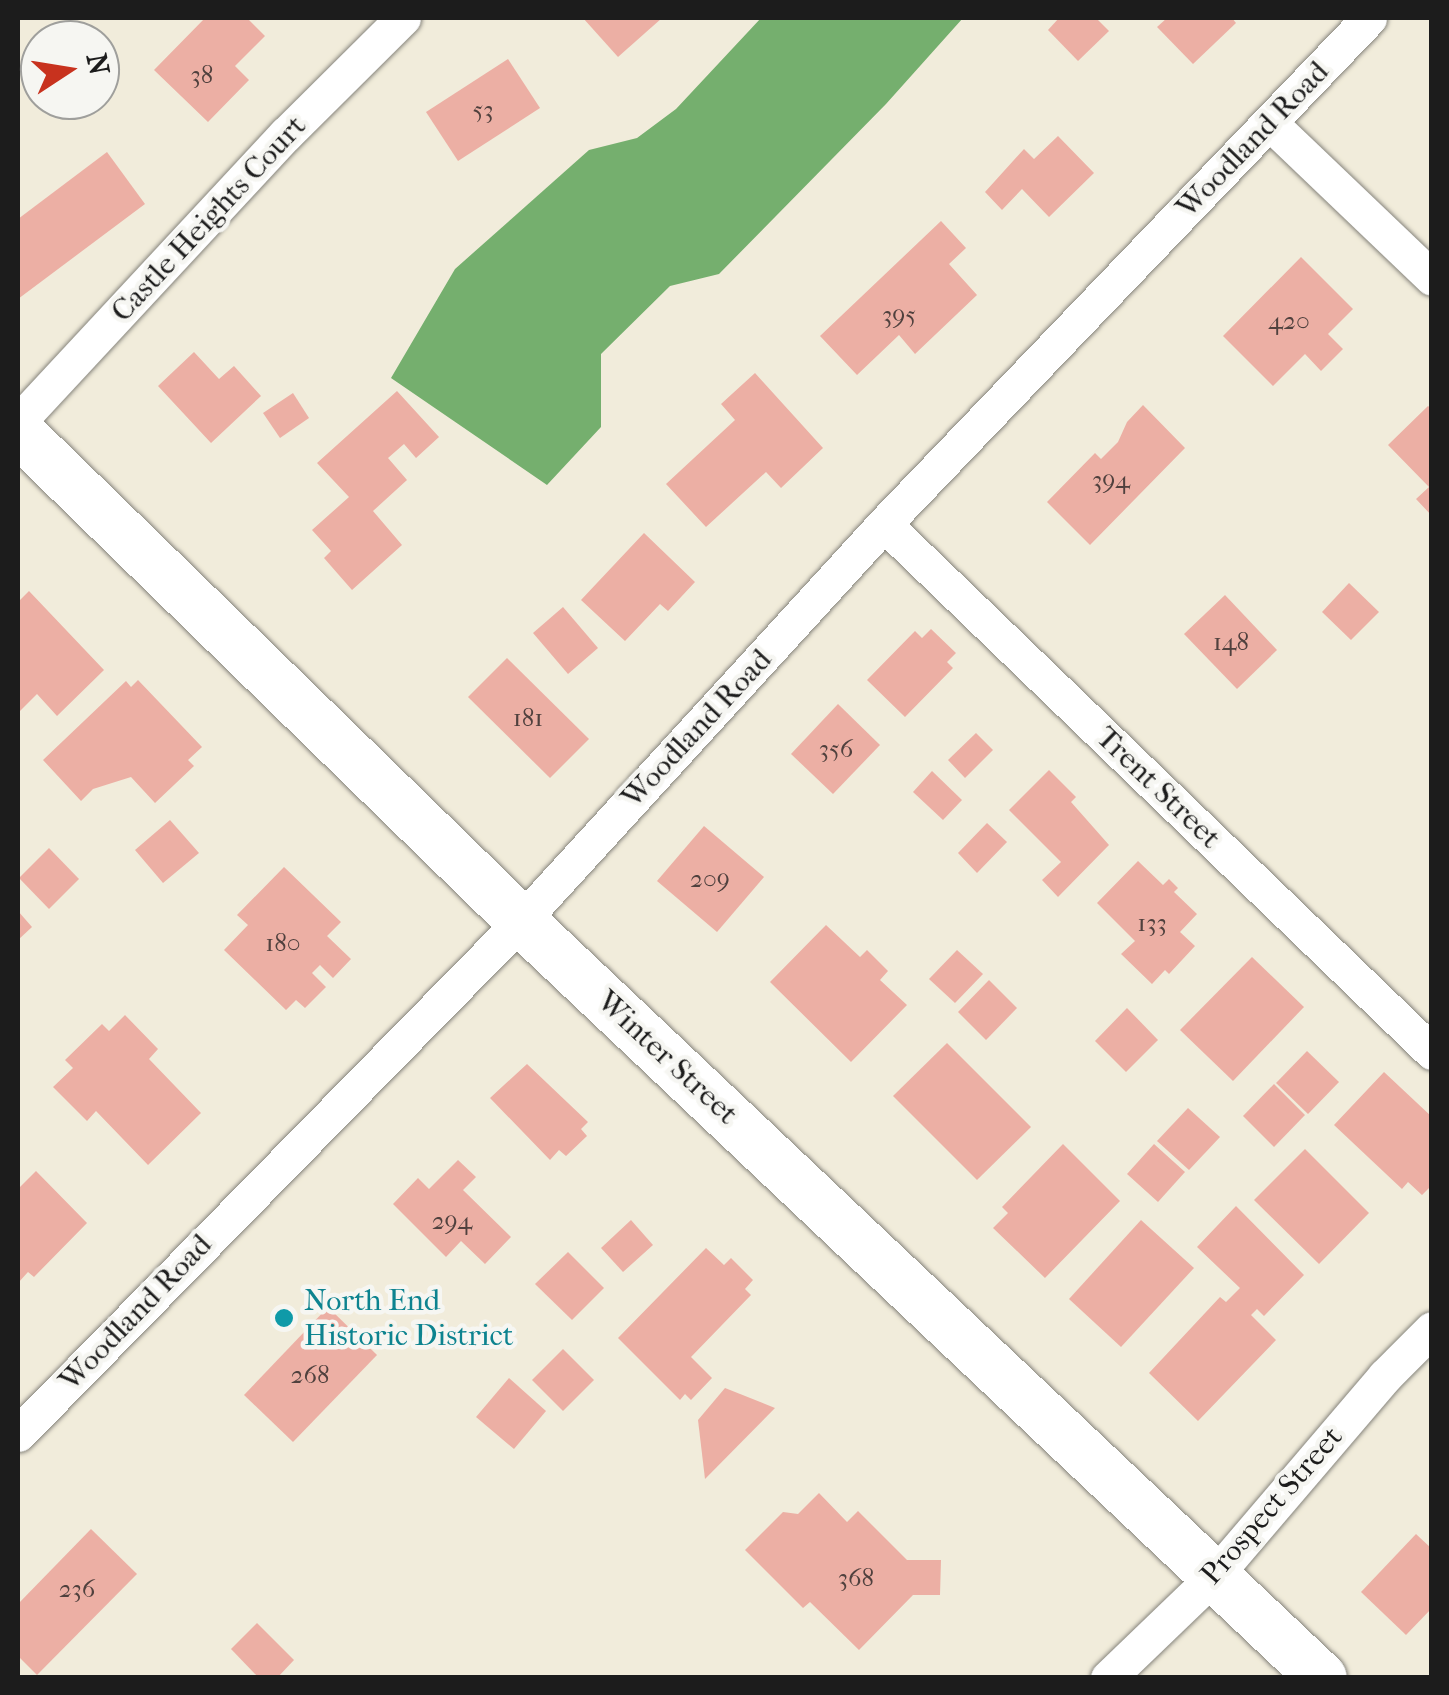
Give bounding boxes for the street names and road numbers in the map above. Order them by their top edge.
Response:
street label: Woodland Road [1169,54,1337,226]
street label: Castle Heights Court [104,108,314,330]
street label: Woodland Road [615,642,779,816]
street label: Trent Street [1088,720,1228,856]
street label: Winter Street [589,984,745,1132]
street label: Woodland Road [52,1227,220,1399]
street label: Prospect Street [1194,1420,1350,1592]

